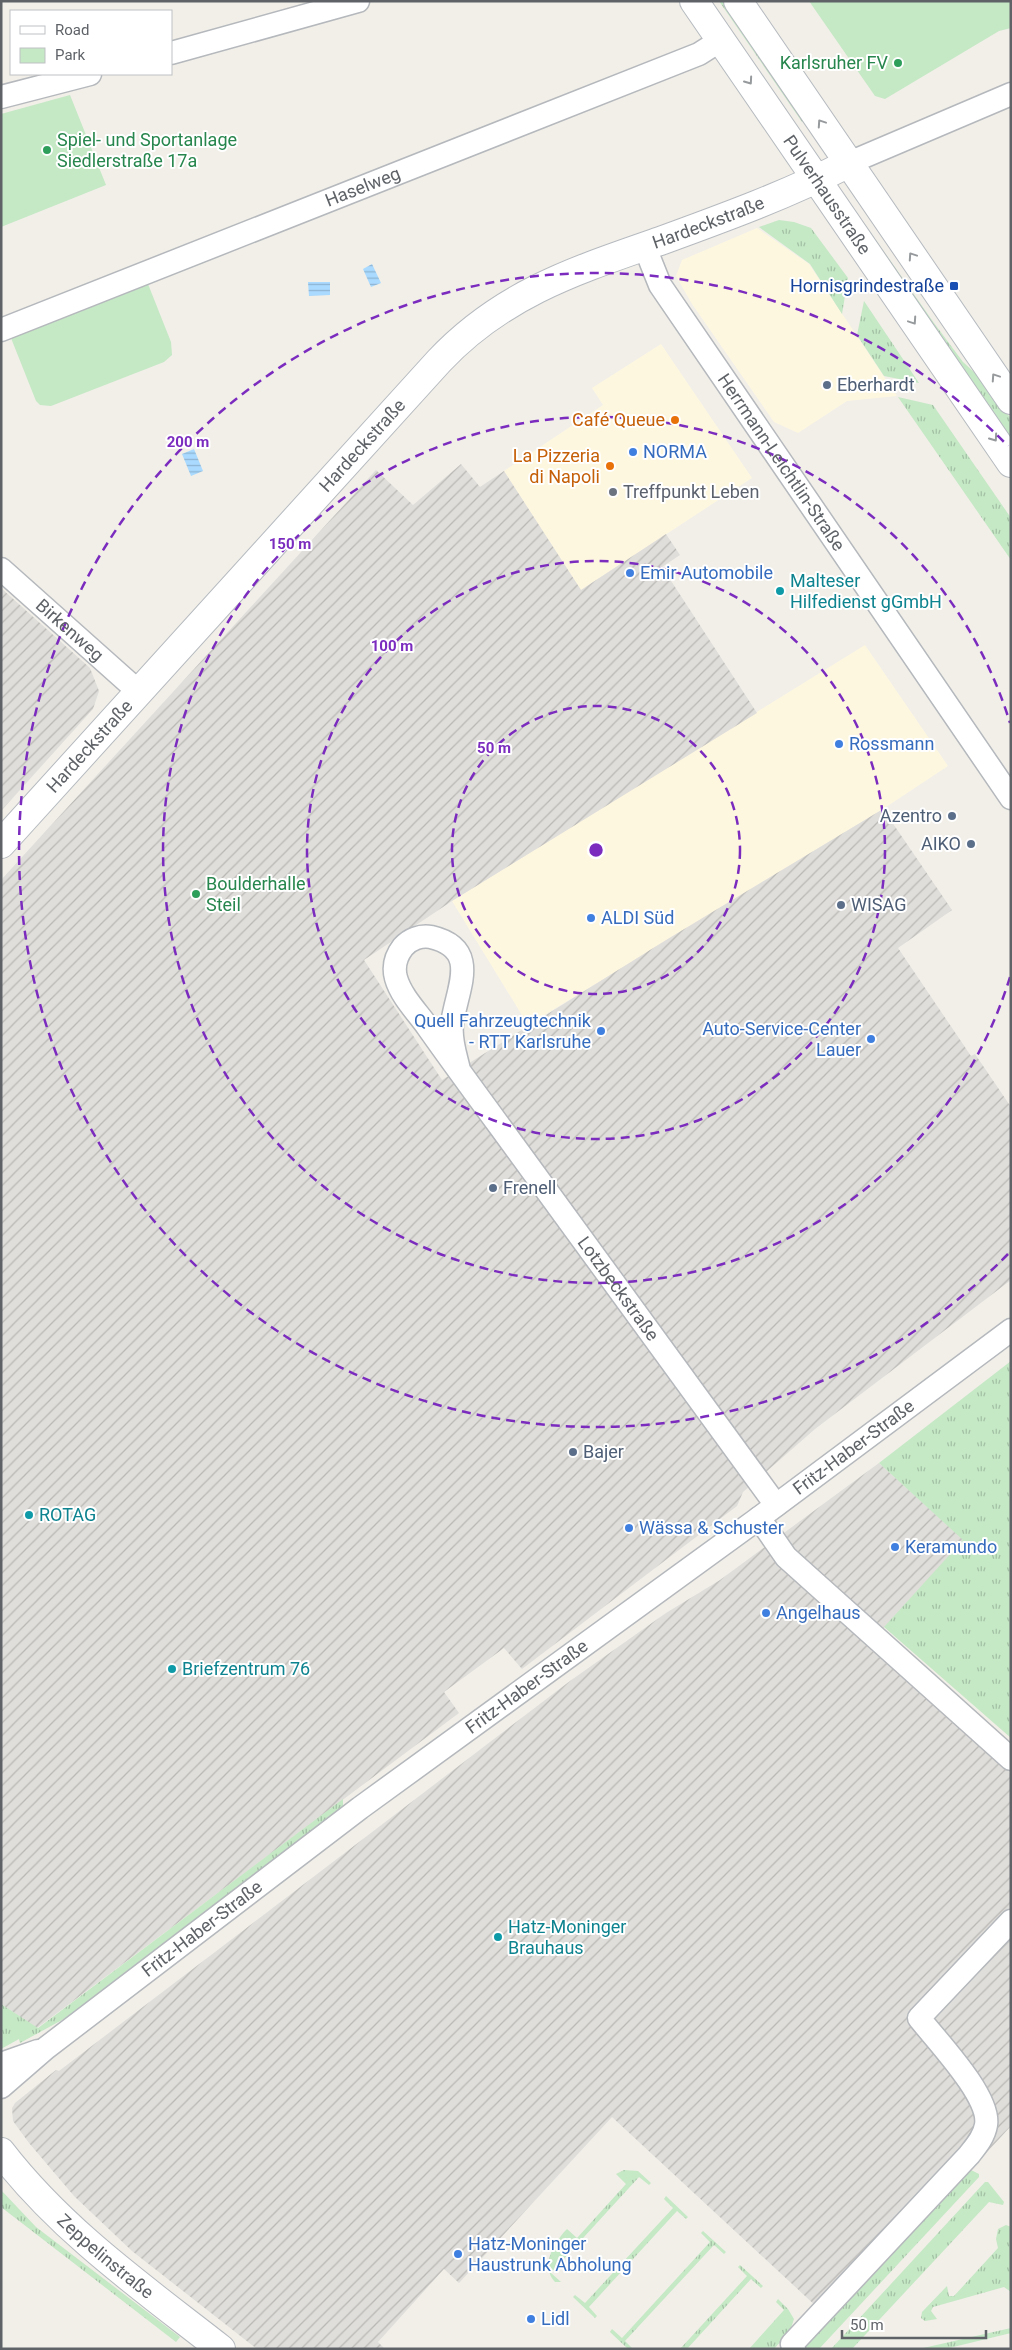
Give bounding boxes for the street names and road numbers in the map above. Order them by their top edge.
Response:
street label: Pulverhausstraße [779,131,876,258]
street label: Haselweg [322,162,403,211]
street label: Hardeckstraße [649,192,767,253]
street label: Herrmann-Leichtlin-Straße [714,369,850,555]
street label: Hardeckstraße [315,394,409,496]
street label: Birkenweg [32,594,108,665]
street label: Hardeckstraße [42,695,137,797]
street label: Lotzbeckstraße [574,1232,664,1345]
street label: Fritz-Haber-Straße [789,1395,918,1499]
street label: Fritz-Haber-Straße [461,1635,592,1738]
street label: Fritz-Haber-Straße [137,1876,266,1981]
street label: Zeppelinstraße [53,2209,158,2303]

